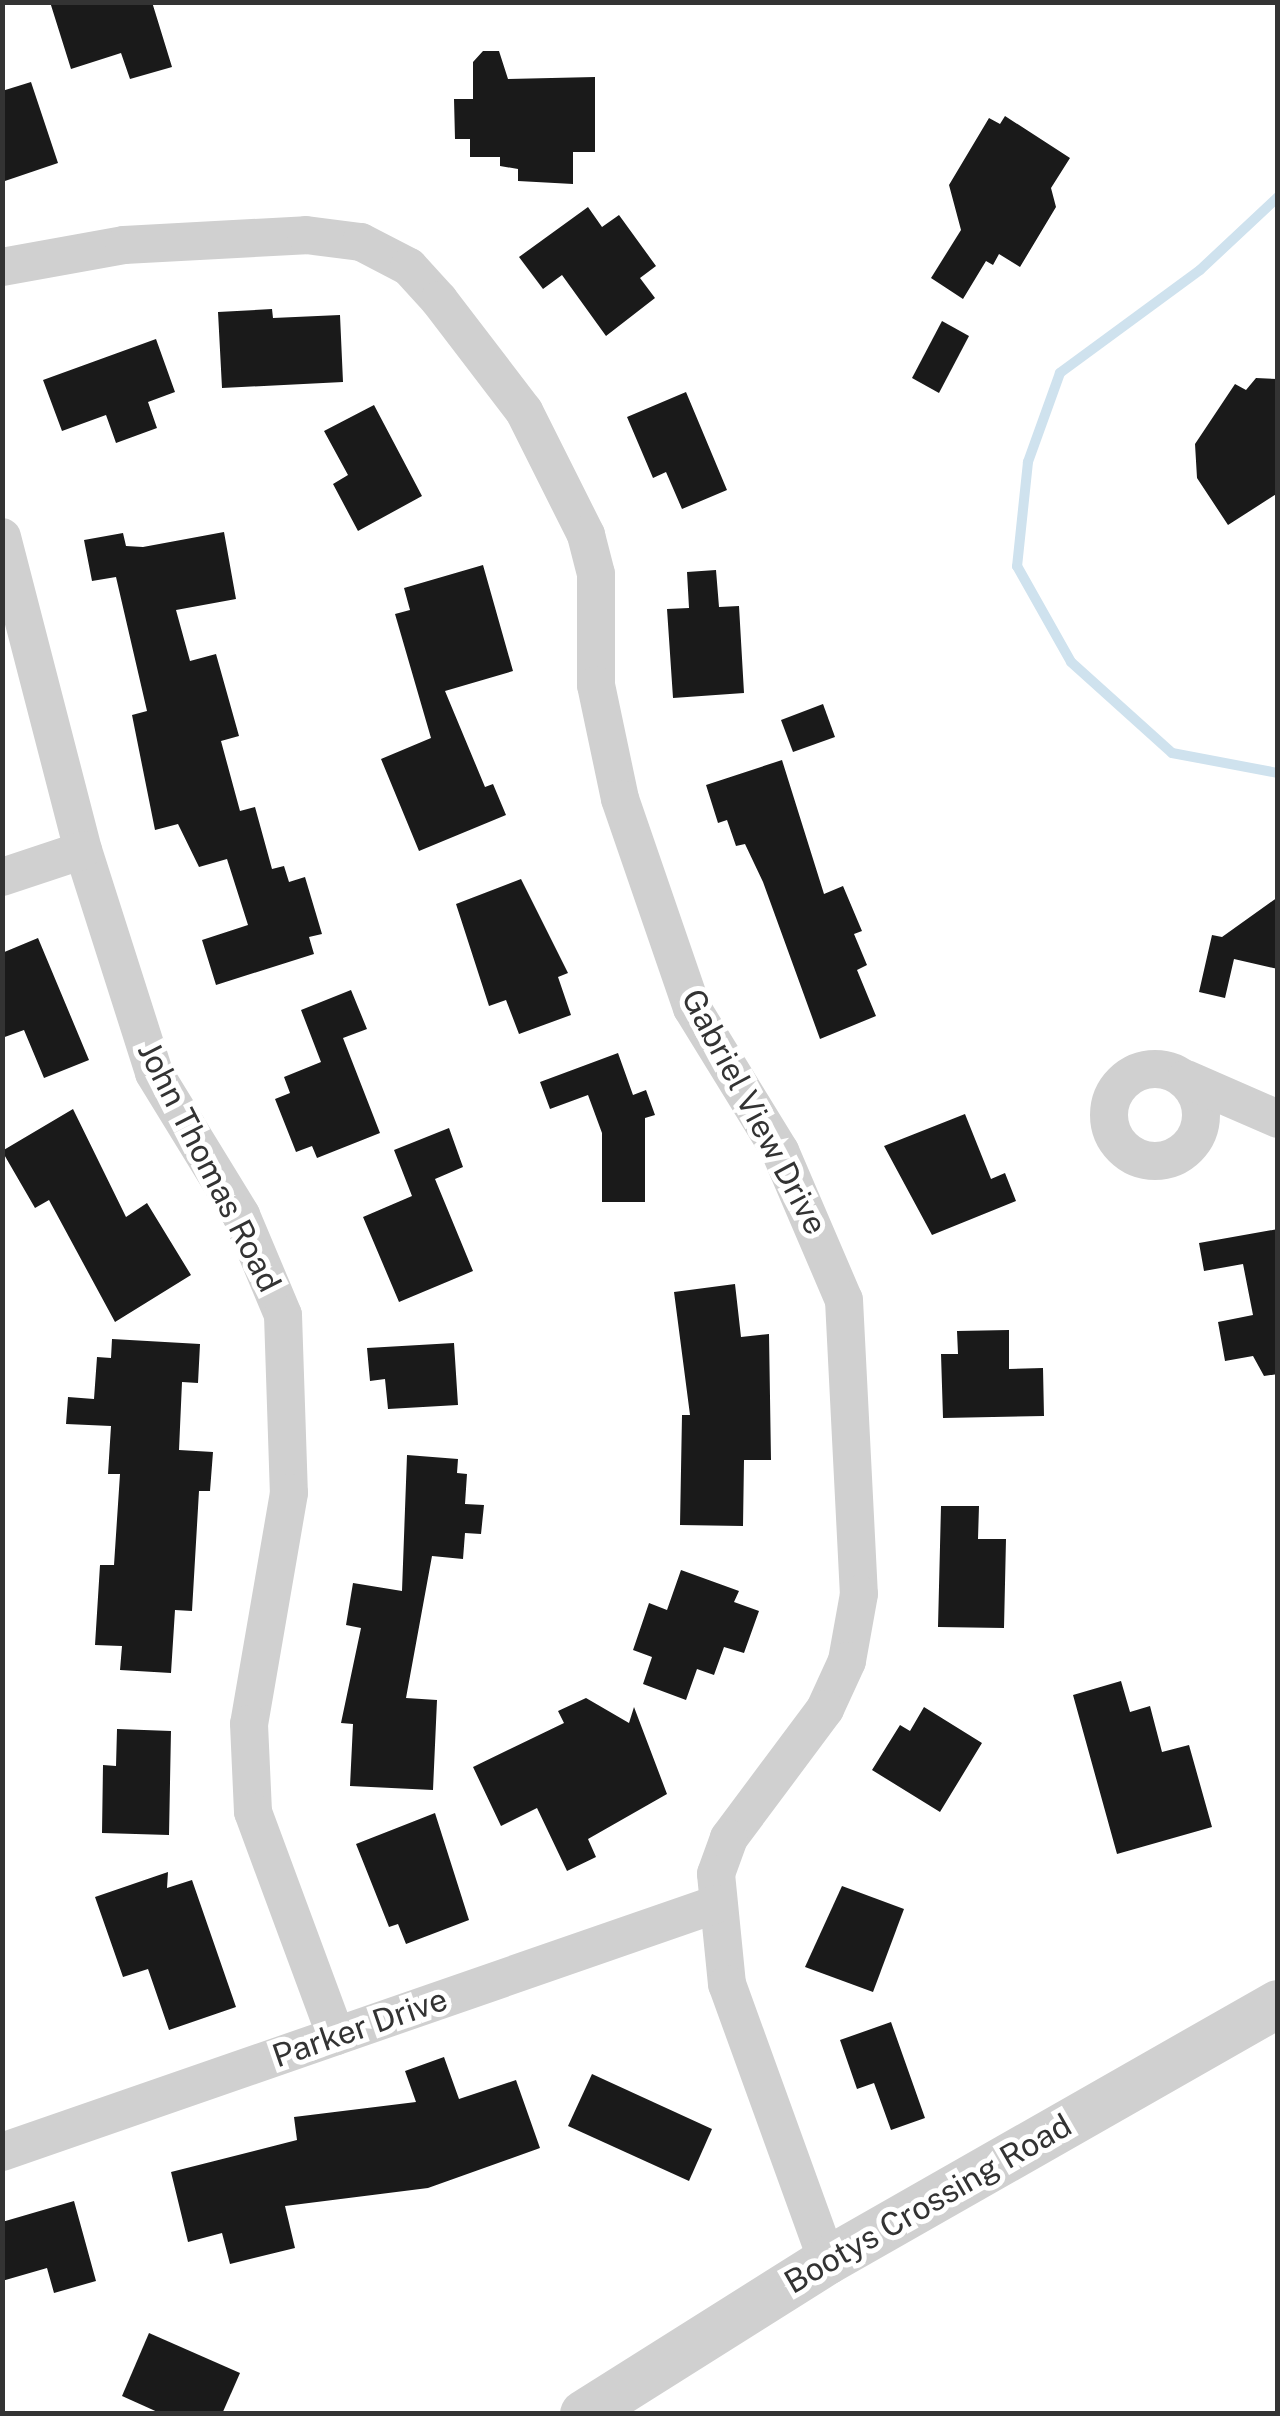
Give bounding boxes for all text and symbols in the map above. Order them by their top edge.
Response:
street label: Gabriel View Drive [673,982,835,1242]
street label: John Thomas Road [129,1035,289,1299]
street label: Parker Drive [267,1980,453,2076]
street label: Bootys Crossing Road [778,2106,1078,2302]

